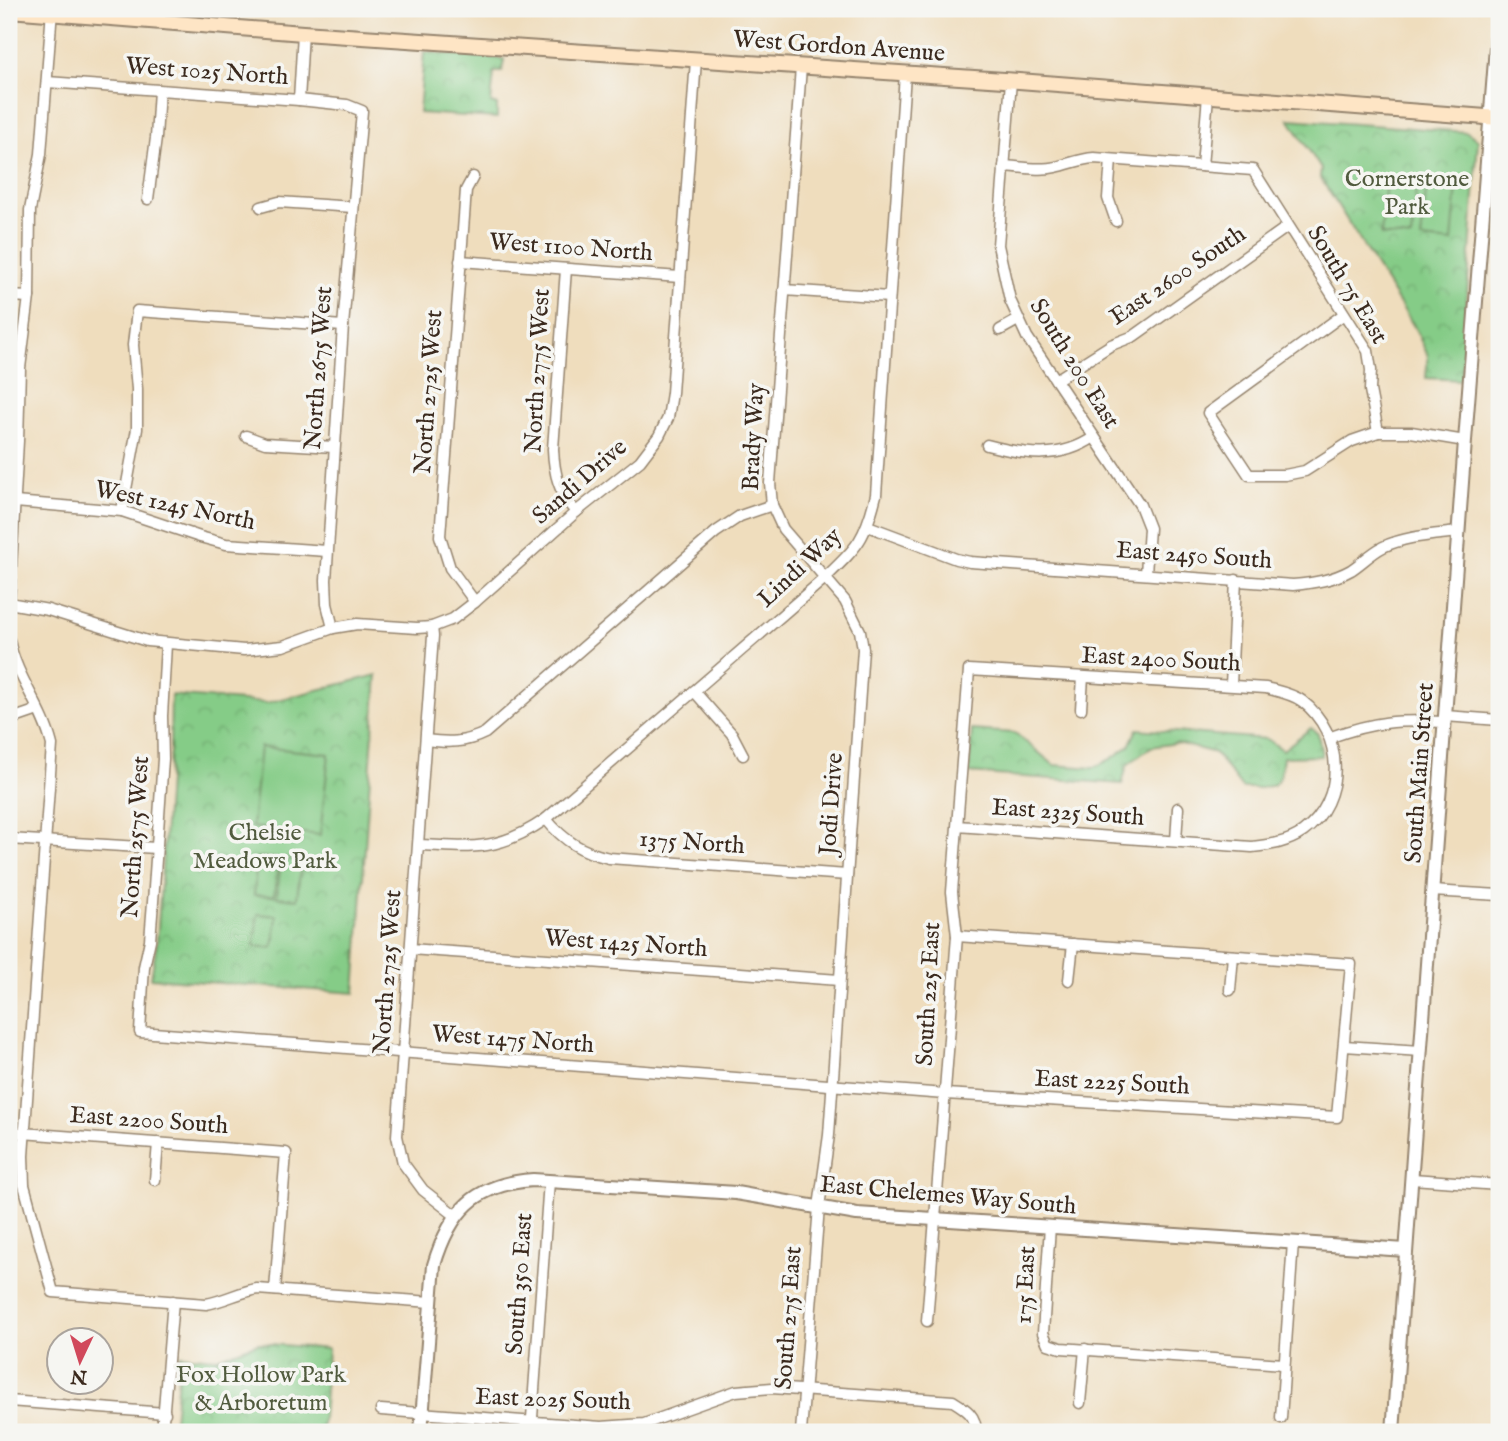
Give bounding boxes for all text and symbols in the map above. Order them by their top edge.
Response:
street label: West Gordon Avenue [732,24,946,70]
street label: West 1025 North [125,51,290,93]
park label: Cornerstone Park [1345,164,1469,223]
street label: East 2600 South [1104,219,1252,333]
street label: South 75 East [1300,220,1394,350]
street label: West 1100 North [488,227,654,269]
street label: North 2675 West [298,285,340,451]
street label: North 2775 West [518,288,558,454]
street label: South 200 East [1022,293,1126,435]
street label: North 2725 West [408,309,450,475]
street label: Brady Way [736,382,772,492]
street label: Sandi Drive [526,432,634,532]
street label: West 1245 North [92,474,258,538]
street label: Lindi Way [751,521,849,615]
street label: East 2450 South [1115,535,1273,577]
street label: East 2400 South [1081,640,1242,680]
street label: South Main Street [1398,682,1442,864]
street label: Jodi Drive [813,752,851,859]
street label: North 2575 West [115,755,157,919]
street label: East 2325 South [991,792,1146,834]
park label: Chelsie Meadows Park [193,818,337,877]
street label: 1375 North [638,824,746,862]
street label: North 2725 West [367,889,409,1055]
street label: South 225 East [910,921,948,1067]
street label: West 1425 North [544,923,709,965]
street label: West 1475 North [431,1019,595,1061]
street label: East 2225 South [1034,1063,1191,1103]
street label: East 2200 South [69,1100,230,1142]
street label: East Chelemes Way South [818,1169,1078,1223]
street label: South 350 East [500,1212,540,1356]
street label: South 275 East [769,1245,809,1391]
street label: 175 East [1008,1245,1044,1325]
north arrow [46,1326,116,1396]
park label: Fox Hollow Park & Arboretum [176,1360,346,1419]
text: N [69,1363,89,1389]
street label: East 2025 South [475,1382,632,1418]

